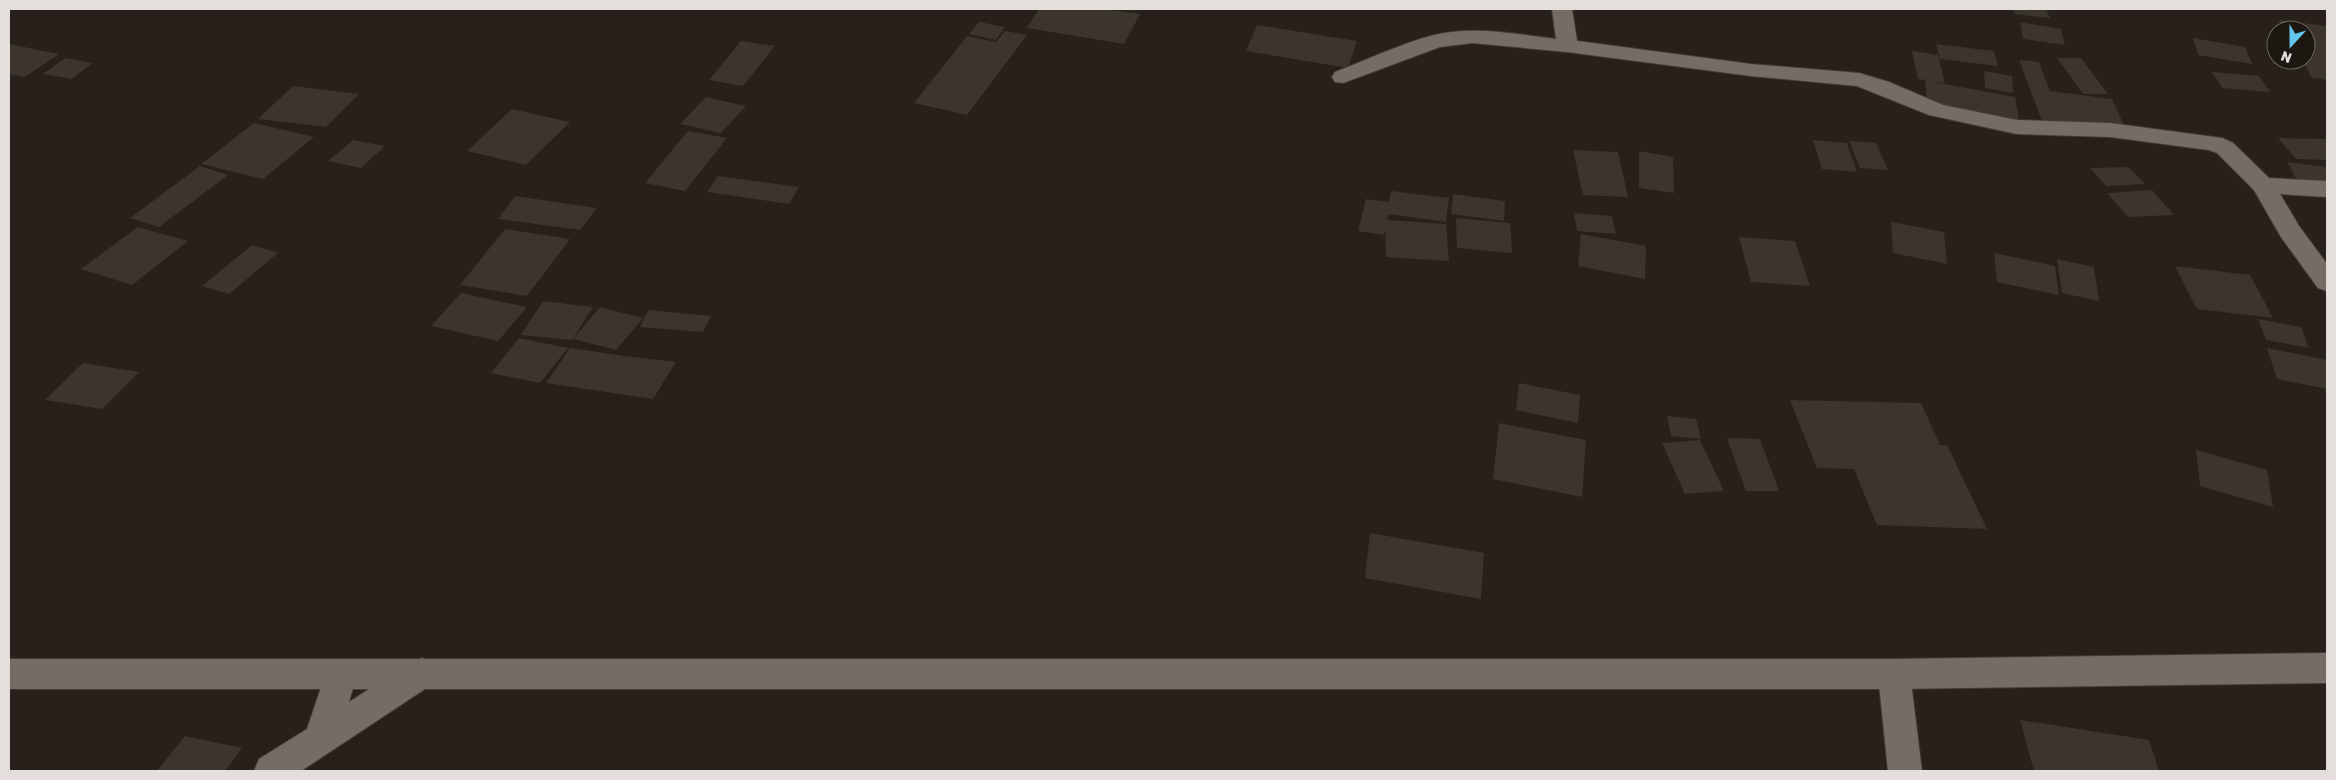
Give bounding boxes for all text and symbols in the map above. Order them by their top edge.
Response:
north arrow [2266,20,2316,70]
text: N [2279,47,2294,66]

